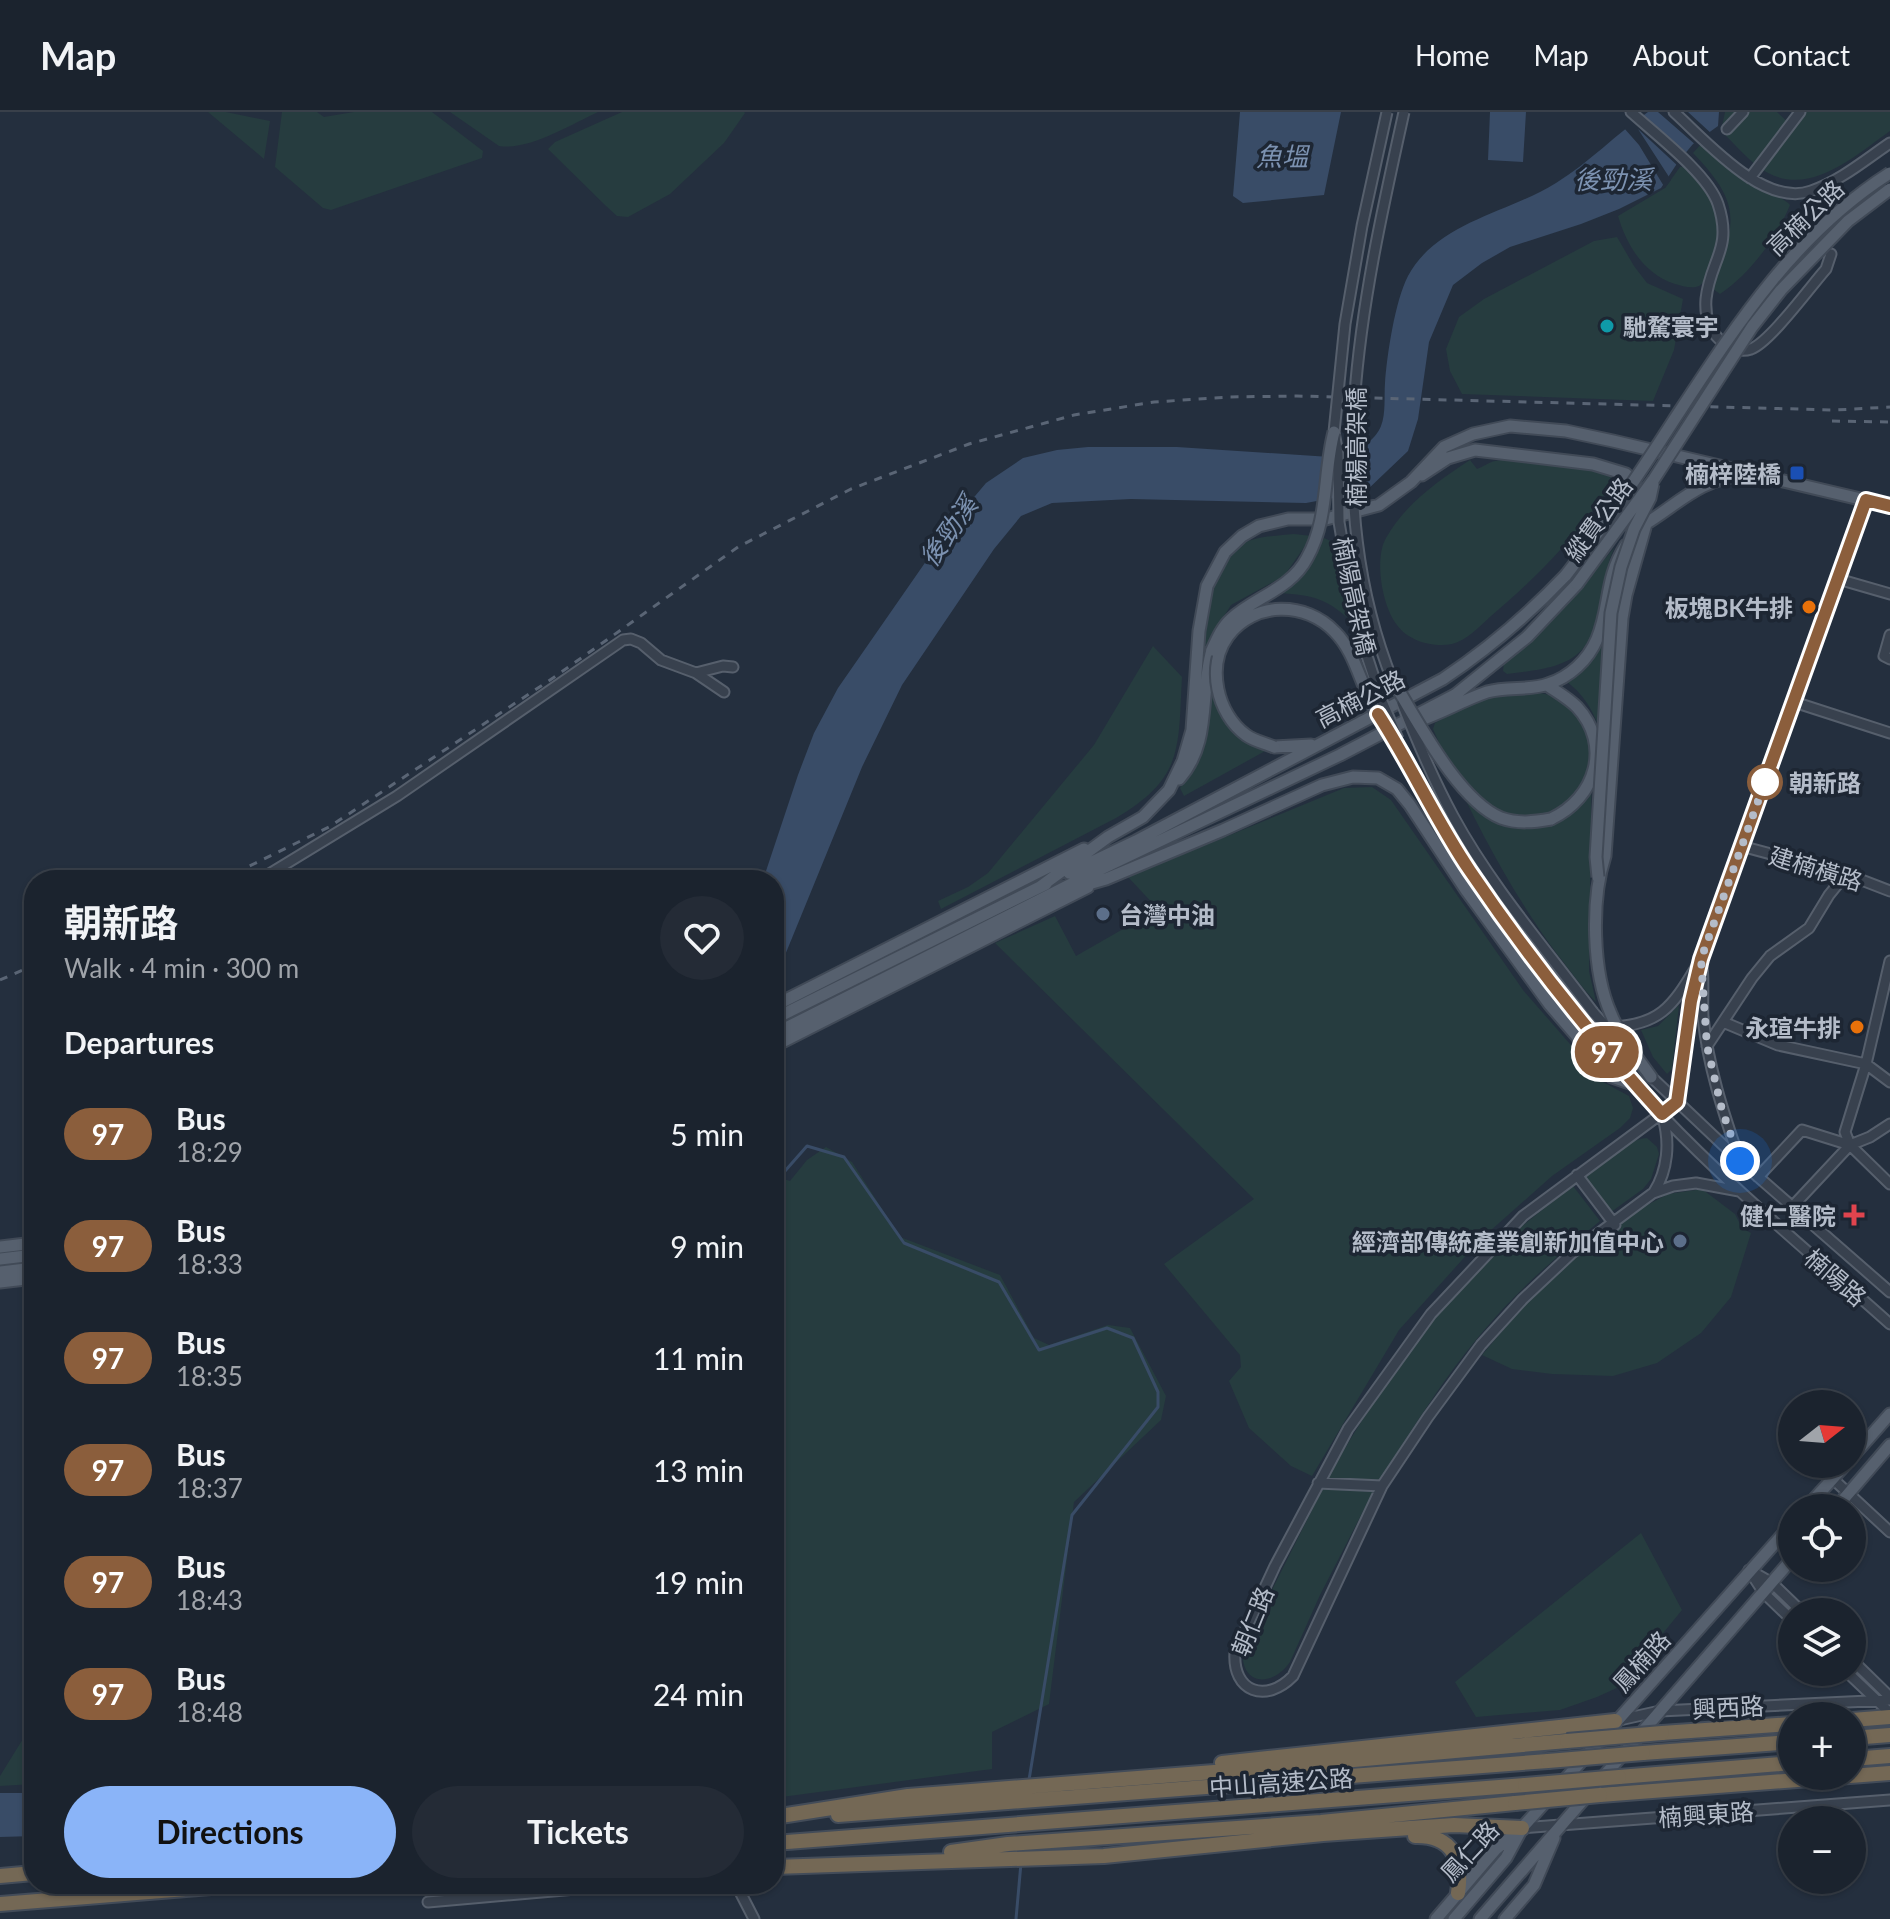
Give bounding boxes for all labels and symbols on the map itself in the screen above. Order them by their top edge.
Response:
water label: 魚塭 [1256,140,1311,172]
water label: 後勁溪 [1574,163,1656,195]
street label: 高楠公路 [1760,173,1850,261]
place label: 馳騖寰宇 [1623,312,1719,341]
marker: 馳騖寰宇 [1598,317,1616,335]
street label: 楠楊高架橋 [1341,387,1370,507]
place label: 楠梓陸橋 [1685,459,1781,488]
marker: 楠梓陸橋 [1788,464,1806,482]
street label: 縱貫公路 [1558,472,1638,566]
water label: 後勁溪 [913,487,986,572]
street label: 楠陽高架橋 [1328,534,1382,658]
place label: 板塊BK牛排 [1665,593,1793,622]
marker: 板塊BK牛排 [1800,598,1818,616]
street label: 高楠公路 [1311,663,1409,733]
marker: 朝新路 [1748,765,1782,799]
place label: 朝新路 [1789,768,1861,797]
street label: 建楠橫路 [1766,840,1866,896]
place label: 台灣中油 [1119,900,1215,929]
marker: 台灣中油 [1094,905,1112,923]
place label: 永瑄牛排 [1745,1013,1841,1042]
marker: 永瑄牛排 [1848,1018,1866,1036]
line badge: 97 [1571,1026,1643,1078]
your location [1720,1141,1760,1181]
place label: 健仁醫院 [1740,1201,1836,1230]
marker: 健仁醫院 [1843,1204,1865,1226]
place label: 經濟部傳統產業創新加值中心 [1352,1227,1664,1256]
marker: 經濟部傳統產業創新加值中心 [1671,1232,1689,1250]
street label: 楠陽路 [1799,1242,1873,1312]
north arrow [1778,1390,1866,1478]
street label: 朝仁路 [1225,1582,1279,1660]
street label: 鳳楠路 [1606,1625,1676,1697]
street label: 興西路 [1691,1691,1765,1723]
street label: 中山高速公路 [1208,1763,1354,1801]
street label: 楠興東路 [1657,1796,1755,1832]
street label: 鳳仁路 [1434,1815,1504,1887]

